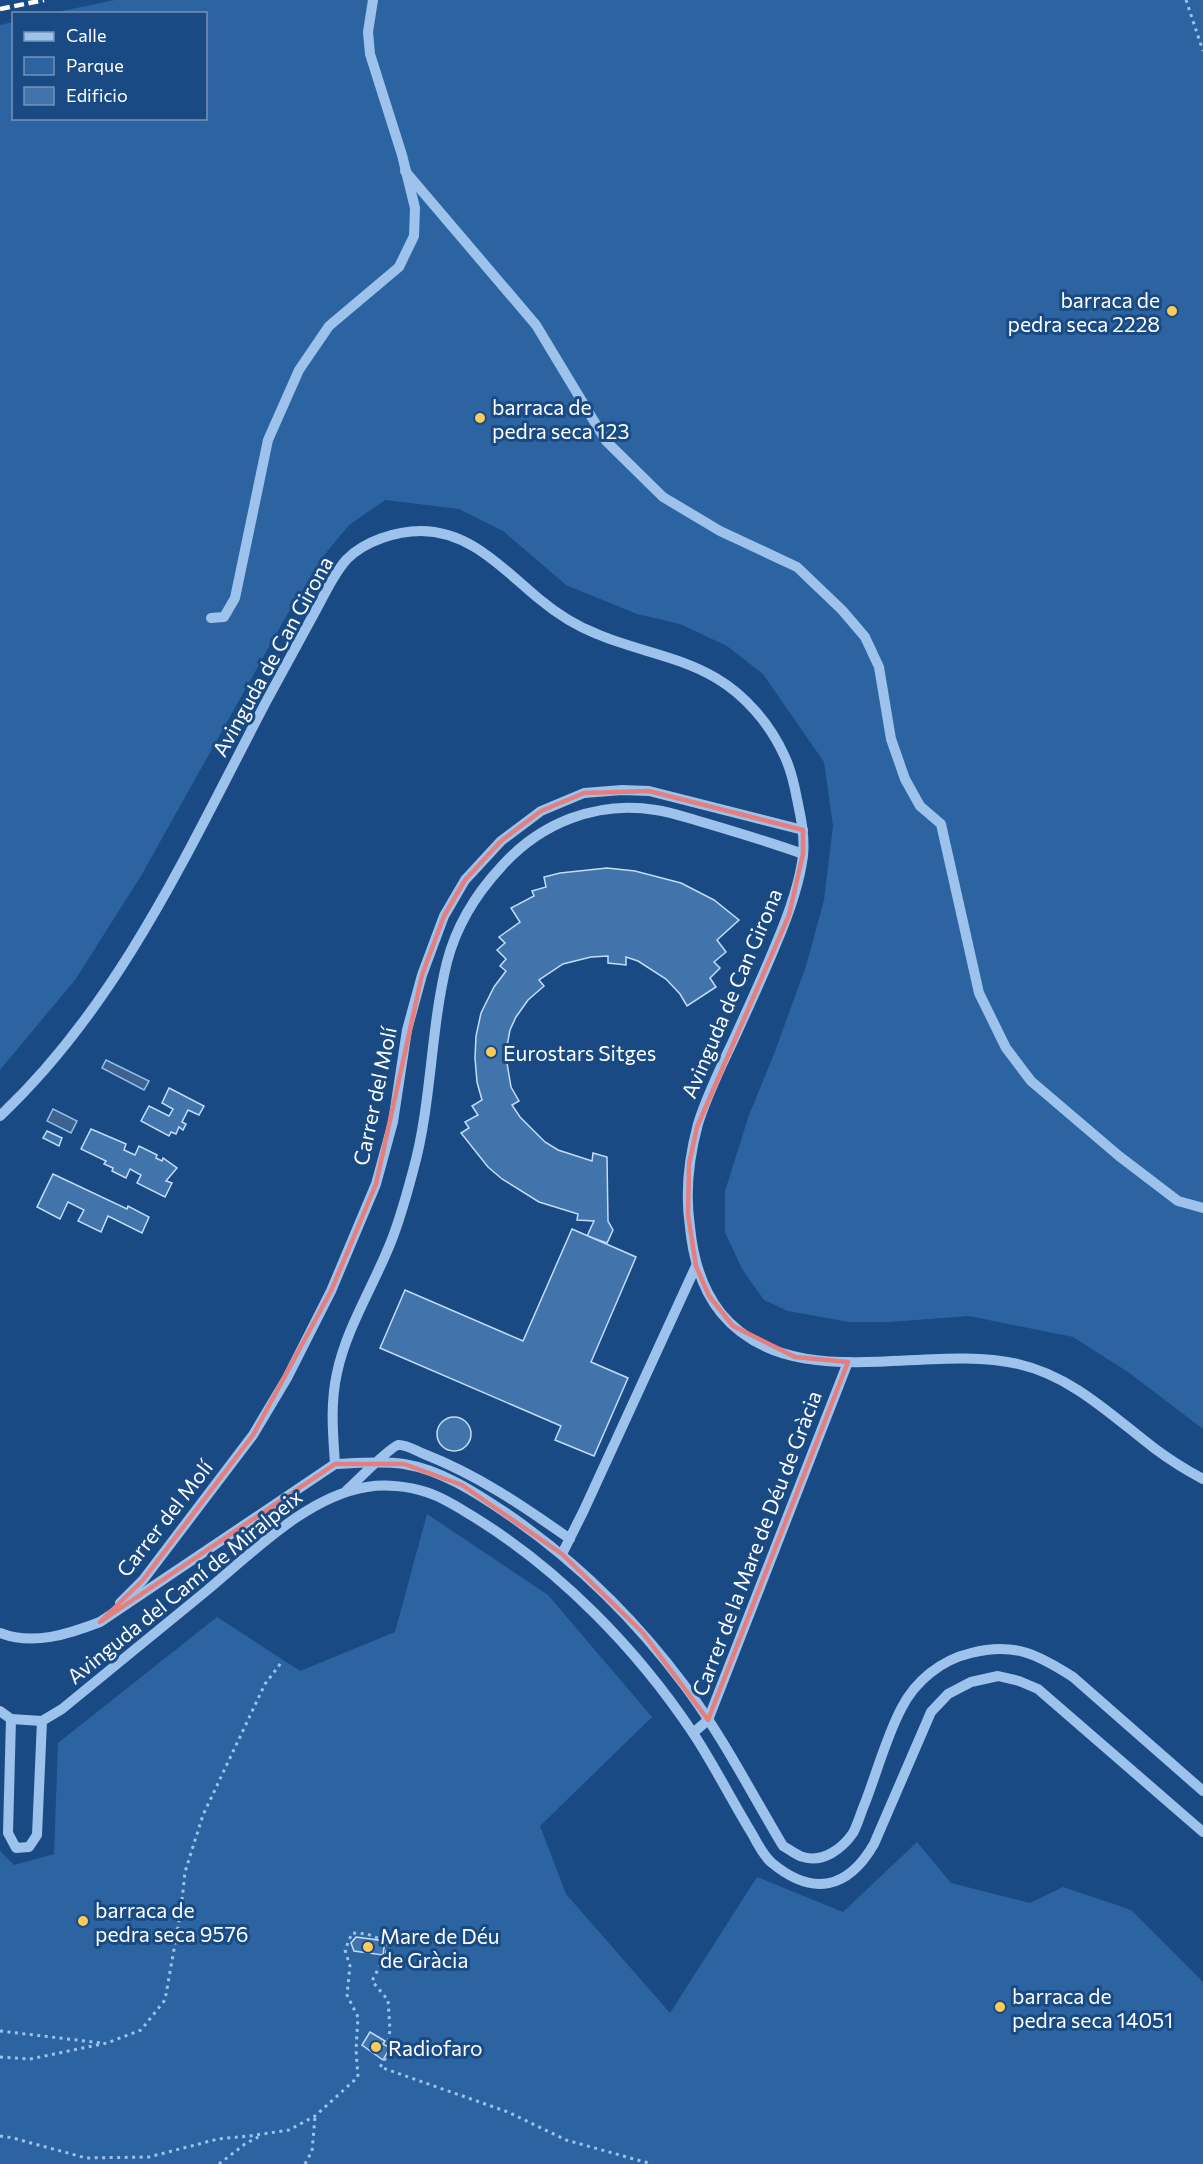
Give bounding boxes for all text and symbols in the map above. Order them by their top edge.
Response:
legend [12,12,207,120]
text: Calle [66,24,106,46]
text: Parque [66,54,124,76]
text: Edificio [66,84,128,106]
place label: barraca de pedra seca 2228 [1008,287,1160,336]
marker: barraca de pedra seca 2228 [1165,304,1179,318]
place label: barraca de pedra seca 123 [492,394,629,443]
marker: barraca de pedra seca 123 [473,411,487,425]
street label: Avinguda de Can Girona [206,551,338,761]
street label: Avinguda de Can Girona [676,884,786,1102]
street label: Carrer del Molí [347,1024,401,1168]
place label: Eurostars Sitges [503,1040,656,1065]
marker: Eurostars Sitges [484,1045,498,1059]
street label: Carrer de la Mare de Déu de Gràcia [686,1387,826,1699]
street label: Carrer del Molí [111,1454,218,1581]
street label: Avinguda del Camí de Miralpeix [61,1483,307,1689]
place label: barraca de pedra seca 9576 [95,1897,248,1946]
marker: barraca de pedra seca 9576 [76,1914,90,1928]
place label: Mare de Déu de Gràcia [380,1923,500,1972]
marker: Mare de Déu de Gràcia [361,1940,375,1954]
place label: barraca de pedra seca 14051 [1012,1983,1173,2032]
marker: barraca de pedra seca 14051 [993,2000,1007,2014]
place label: Radiofaro [388,2035,483,2060]
marker: Radiofaro [369,2040,383,2054]

